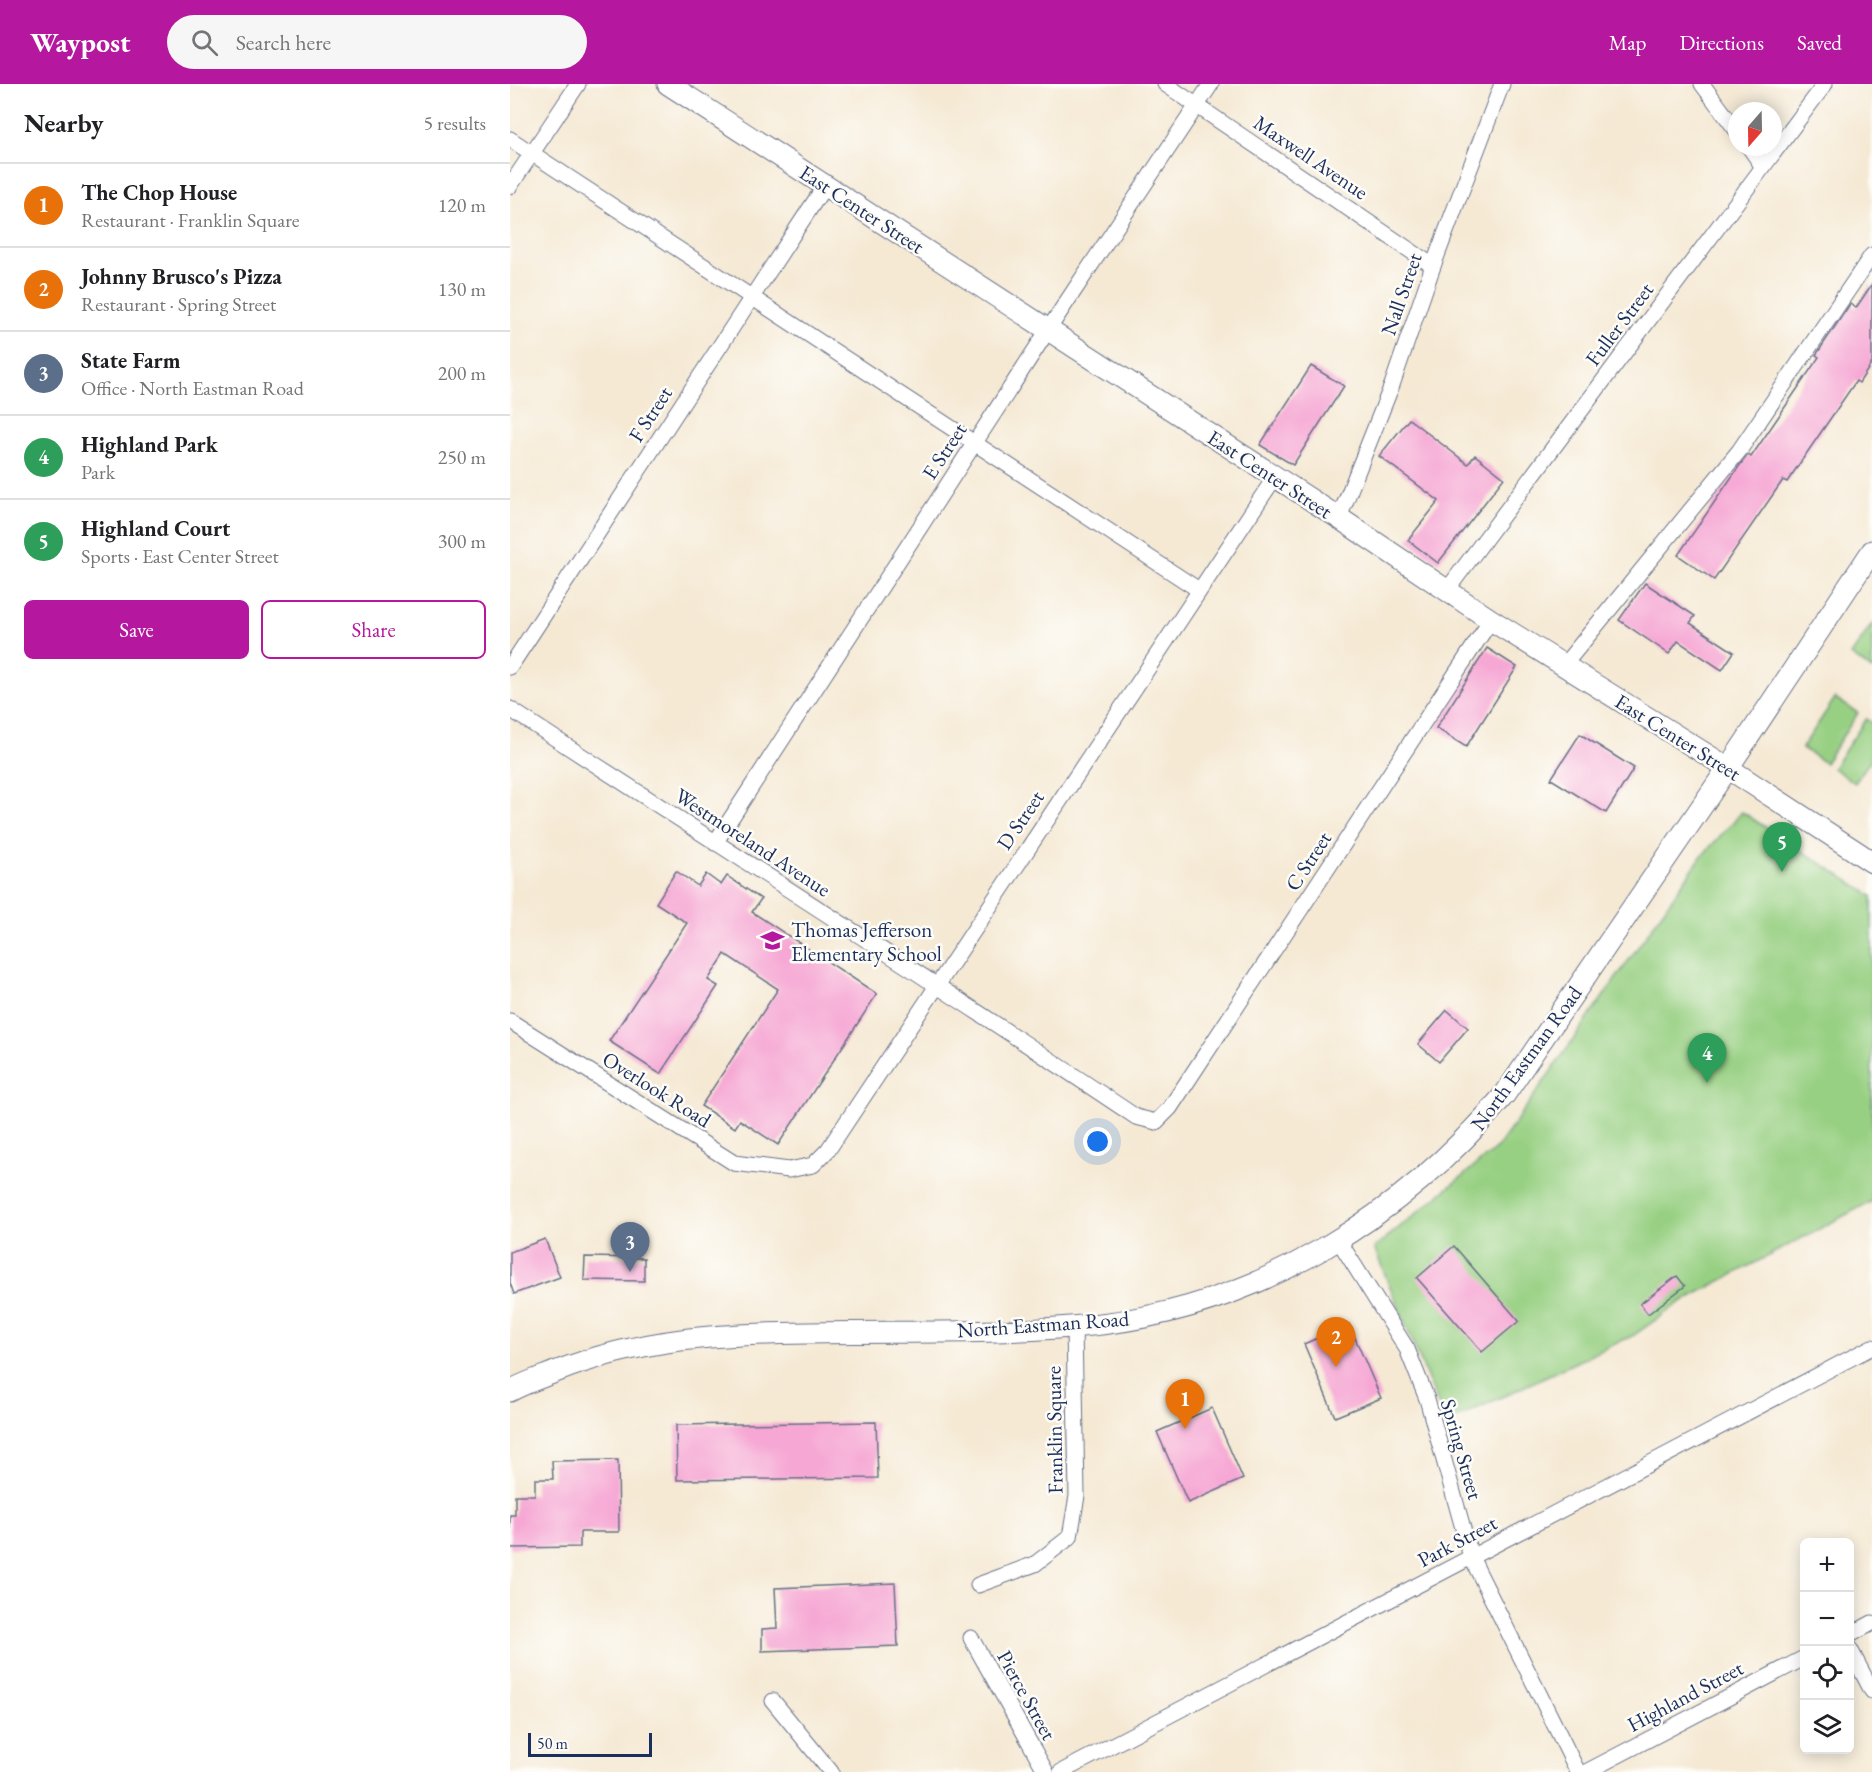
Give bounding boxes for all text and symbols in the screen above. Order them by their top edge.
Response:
search box [167,15,587,69]
text: Waypost [30,24,131,60]
icon: search [188,26,221,59]
text: Search here [236,28,331,57]
text: Map [1609,29,1646,56]
text: Directions [1679,29,1764,56]
text: Saved [1797,29,1842,56]
north arrow [1728,102,1782,156]
text: Nearby [24,106,104,140]
street label: Maxwell Avenue [1249,109,1373,205]
text: 5 results [423,110,486,136]
street label: East Center Street [794,159,930,260]
text: The Chop House [81,178,237,207]
text: 1 [38,192,49,218]
text: 120 m [438,192,486,218]
text: Restaurant · Franklin Square [81,207,300,233]
street label: Nall Street [1374,249,1428,339]
text: Johnny Brusco's Pizza [81,262,282,291]
text: 2 [38,276,49,302]
text: 130 m [438,276,486,302]
street label: Fuller Street [1579,277,1659,371]
text: Restaurant · Spring Street [81,291,276,317]
text: State Farm [81,346,180,375]
text: 3 [38,360,49,386]
text: 200 m [438,360,486,386]
text: Office · North Eastman Road [81,375,304,401]
street label: F Street [622,381,678,447]
street label: E Street [916,417,972,484]
street label: East Center Street [1202,424,1338,525]
text: Highland Park [81,430,218,459]
text: 4 [38,444,49,470]
text: 250 m [438,444,486,470]
text: Park [81,459,115,485]
text: Highland Court [81,514,230,543]
text: 5 [38,528,49,554]
text: 300 m [438,528,486,554]
text: Sports · East Center Street [81,543,279,569]
button: Save [24,600,249,659]
button: Share [261,600,486,659]
street label: East Center Street [1610,688,1746,787]
street label: Westmoreland Avenue [670,782,836,902]
street label: D Street [990,785,1050,855]
pin: 5 [1762,822,1802,872]
street label: C Street [1279,826,1337,896]
place label: Thomas Jefferson Elementary School [791,916,942,967]
school or university icon: Thomas Jefferson Elementary School [760,928,786,954]
street label: North Eastman Road [1464,980,1588,1136]
pin: 4 [1688,1034,1726,1083]
street label: Overlook Road [598,1045,717,1133]
your location [1083,1127,1112,1156]
pin: 3 [610,1222,650,1272]
street label: North Eastman Road [956,1304,1130,1343]
pin: 2 [1316,1318,1356,1367]
street label: Franklin Square [1039,1366,1069,1494]
pin: 1 [1166,1380,1204,1429]
street label: Spring Street [1435,1396,1489,1503]
street label: Park Street [1413,1509,1502,1573]
map controls [1800,1538,1854,1754]
button: + [1800,1538,1854,1592]
button: − [1800,1592,1854,1646]
street label: Pierce Street [991,1645,1063,1745]
button: locate [1800,1646,1854,1700]
street label: Highland Street [1622,1654,1748,1738]
button: layers [1800,1700,1854,1754]
scale bar [528,1730,652,1758]
text: 50 m [537,1733,568,1754]

